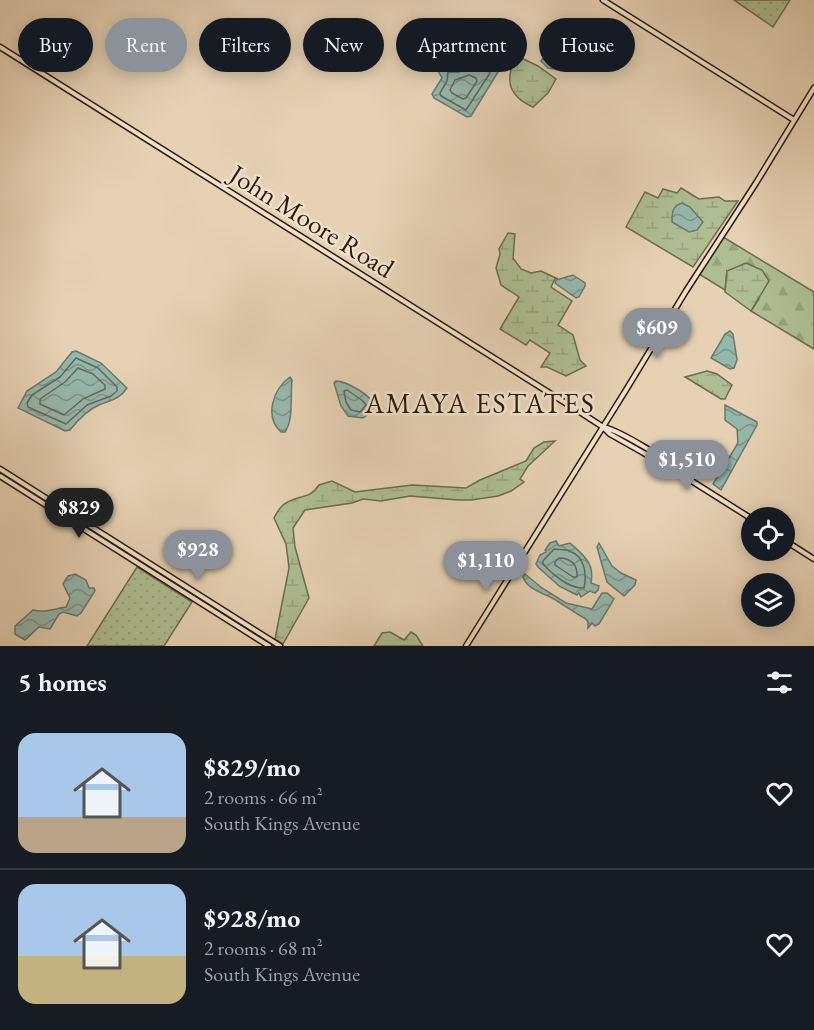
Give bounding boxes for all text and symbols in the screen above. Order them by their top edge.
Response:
chip: Buy [18,18,93,72]
chip: Rent [105,18,187,72]
chip: Filters [199,18,291,72]
chip: New [303,18,384,72]
chip: Apartment [396,18,527,72]
chip: House [539,18,635,72]
street label: John Moore Road [221,155,401,286]
pin: $609 [621,308,693,359]
text: $609 [637,314,677,340]
district label: AMAYA ESTATES [364,385,595,421]
pin: $1,510 [638,440,736,491]
text: $1,510 [659,446,715,472]
pin: $829 [43,488,115,539]
text: $829 [59,494,99,520]
map controls [741,507,795,627]
button: locate [741,507,795,561]
pin: $928 [162,530,234,581]
text: $928 [178,536,218,562]
pin: $1,110 [437,541,535,592]
text: $1,110 [458,547,514,573]
button: layers [741,573,795,627]
text: 5 homes [18,665,107,699]
icon: filters [763,666,796,699]
text: $829/mo [204,750,300,784]
icon: home [66,757,138,829]
icon: heart [763,777,796,810]
text: 2 rooms · 66 m² [204,784,323,810]
text: South Kings Avenue [204,810,360,836]
text: $928/mo [204,901,300,935]
icon: home [66,908,138,980]
icon: heart [763,928,796,961]
text: 2 rooms · 68 m² [204,935,323,961]
text: South Kings Avenue [204,961,360,987]

